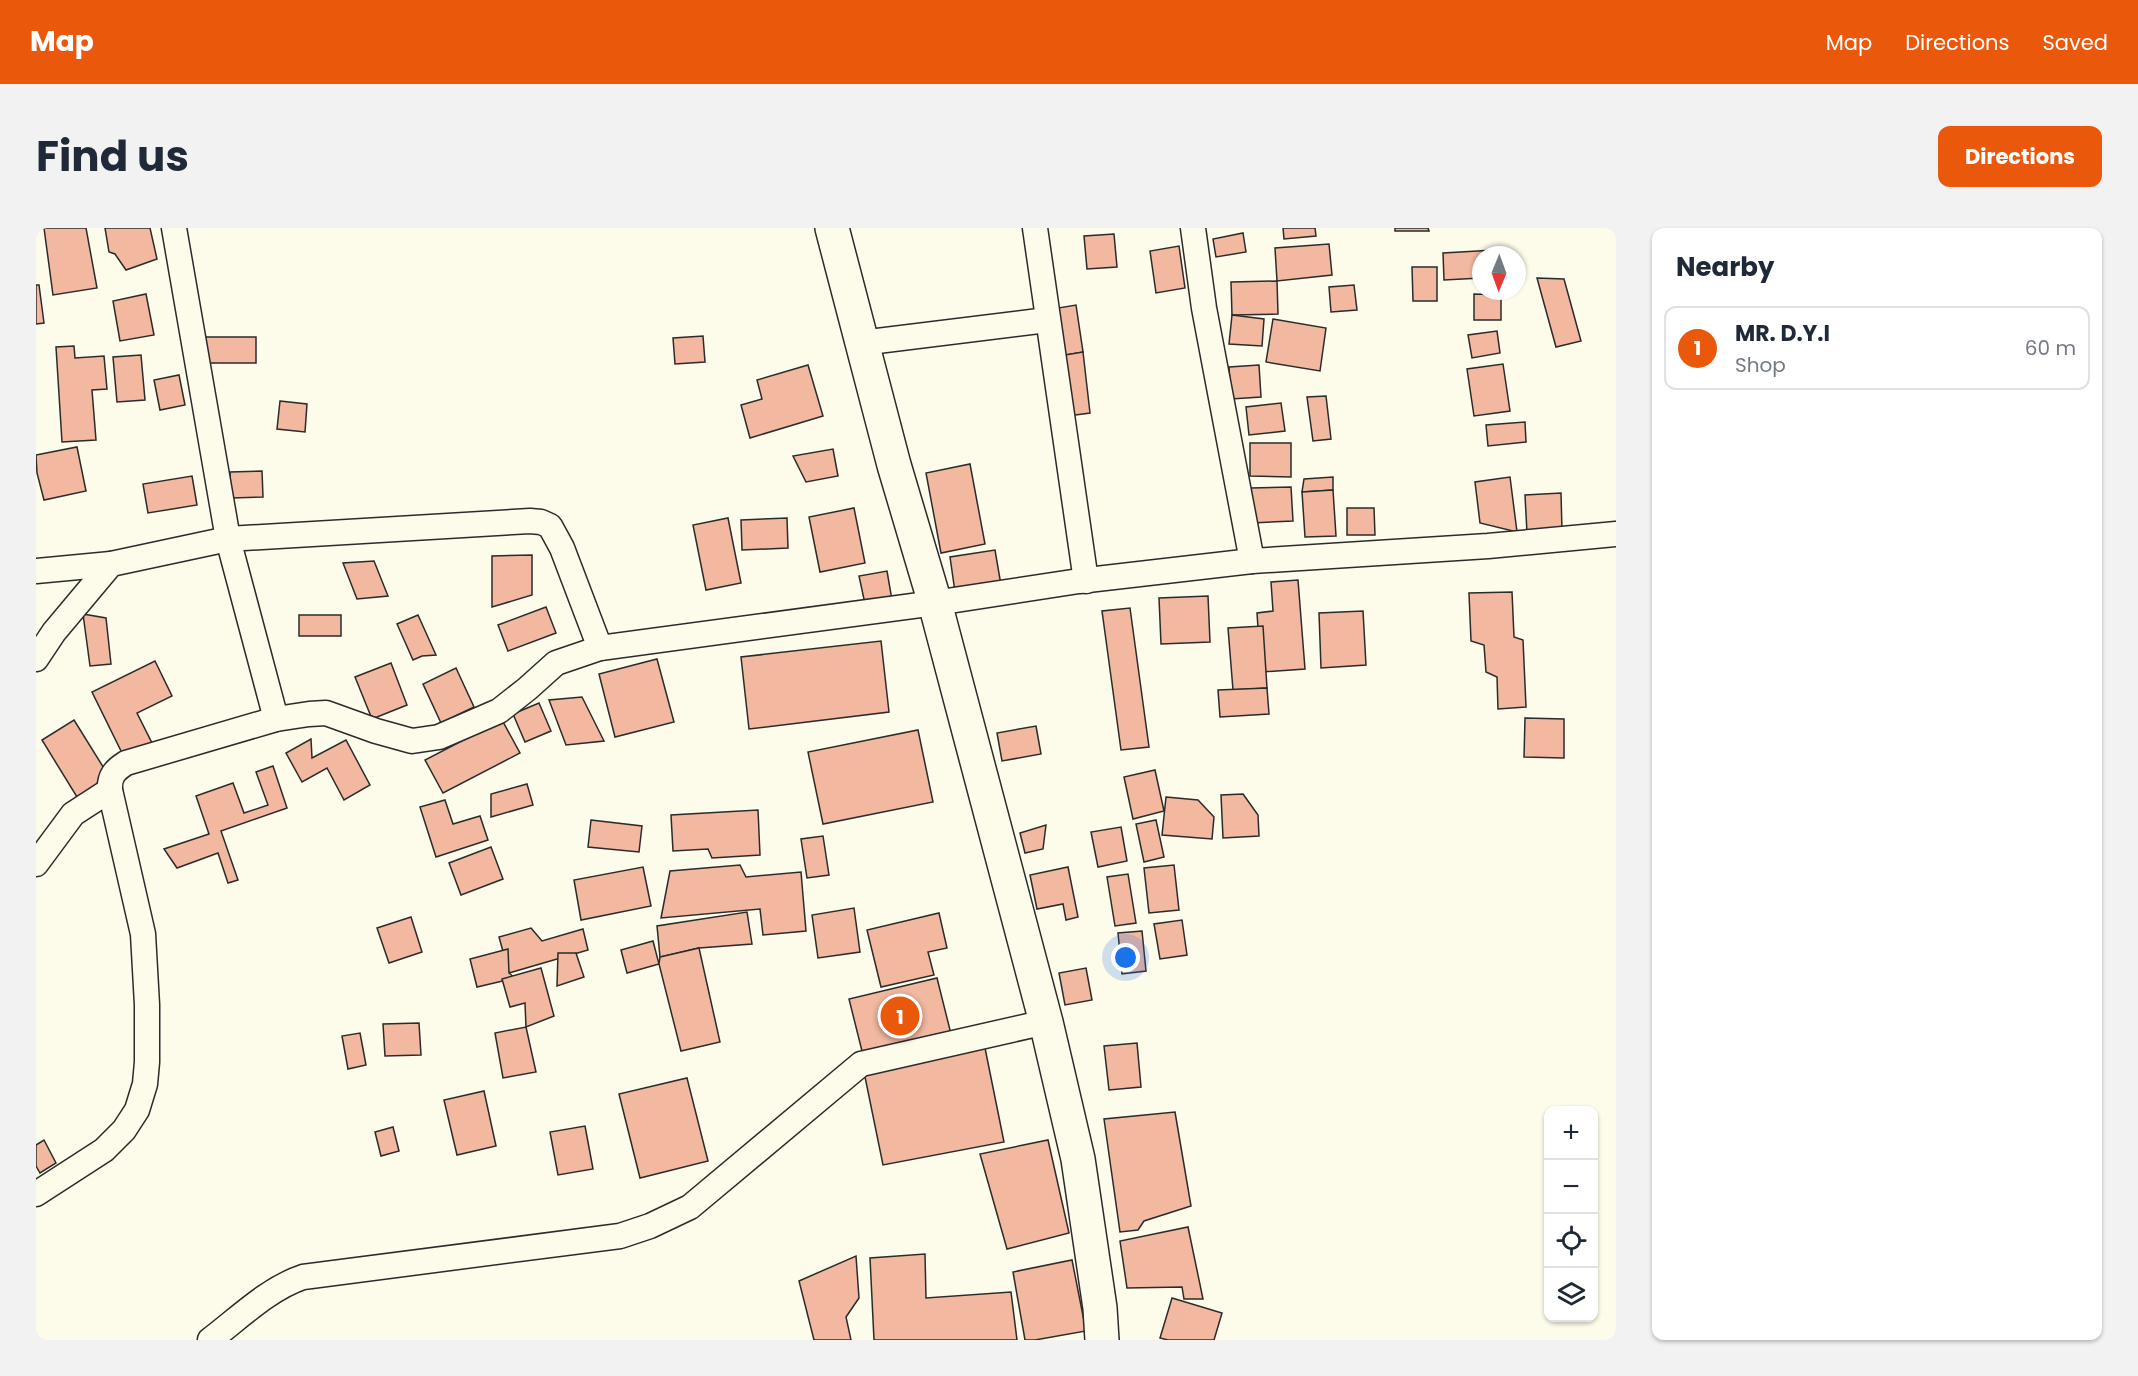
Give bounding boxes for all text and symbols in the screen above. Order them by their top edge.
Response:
text: Map [30,22,94,61]
text: Map [1826,28,1872,57]
text: Directions [1905,28,2009,57]
text: Saved [2042,28,2108,57]
button: Directions [1938,126,2102,187]
text: Find us [36,127,189,186]
north arrow [1472,246,1526,300]
text: Nearby [1676,249,1774,285]
text: MR. D.Y.I [1735,318,1830,349]
text: 1 [1694,334,1701,362]
text: 60 m [2025,334,2076,362]
text: Shop [1735,351,1786,379]
your location [1111,943,1140,972]
pin: 1 [880,994,920,1038]
map controls [1544,1106,1598,1322]
button: + [1544,1106,1598,1160]
button: − [1544,1160,1598,1214]
button: locate [1544,1214,1598,1268]
button: layers [1544,1268,1598,1322]

